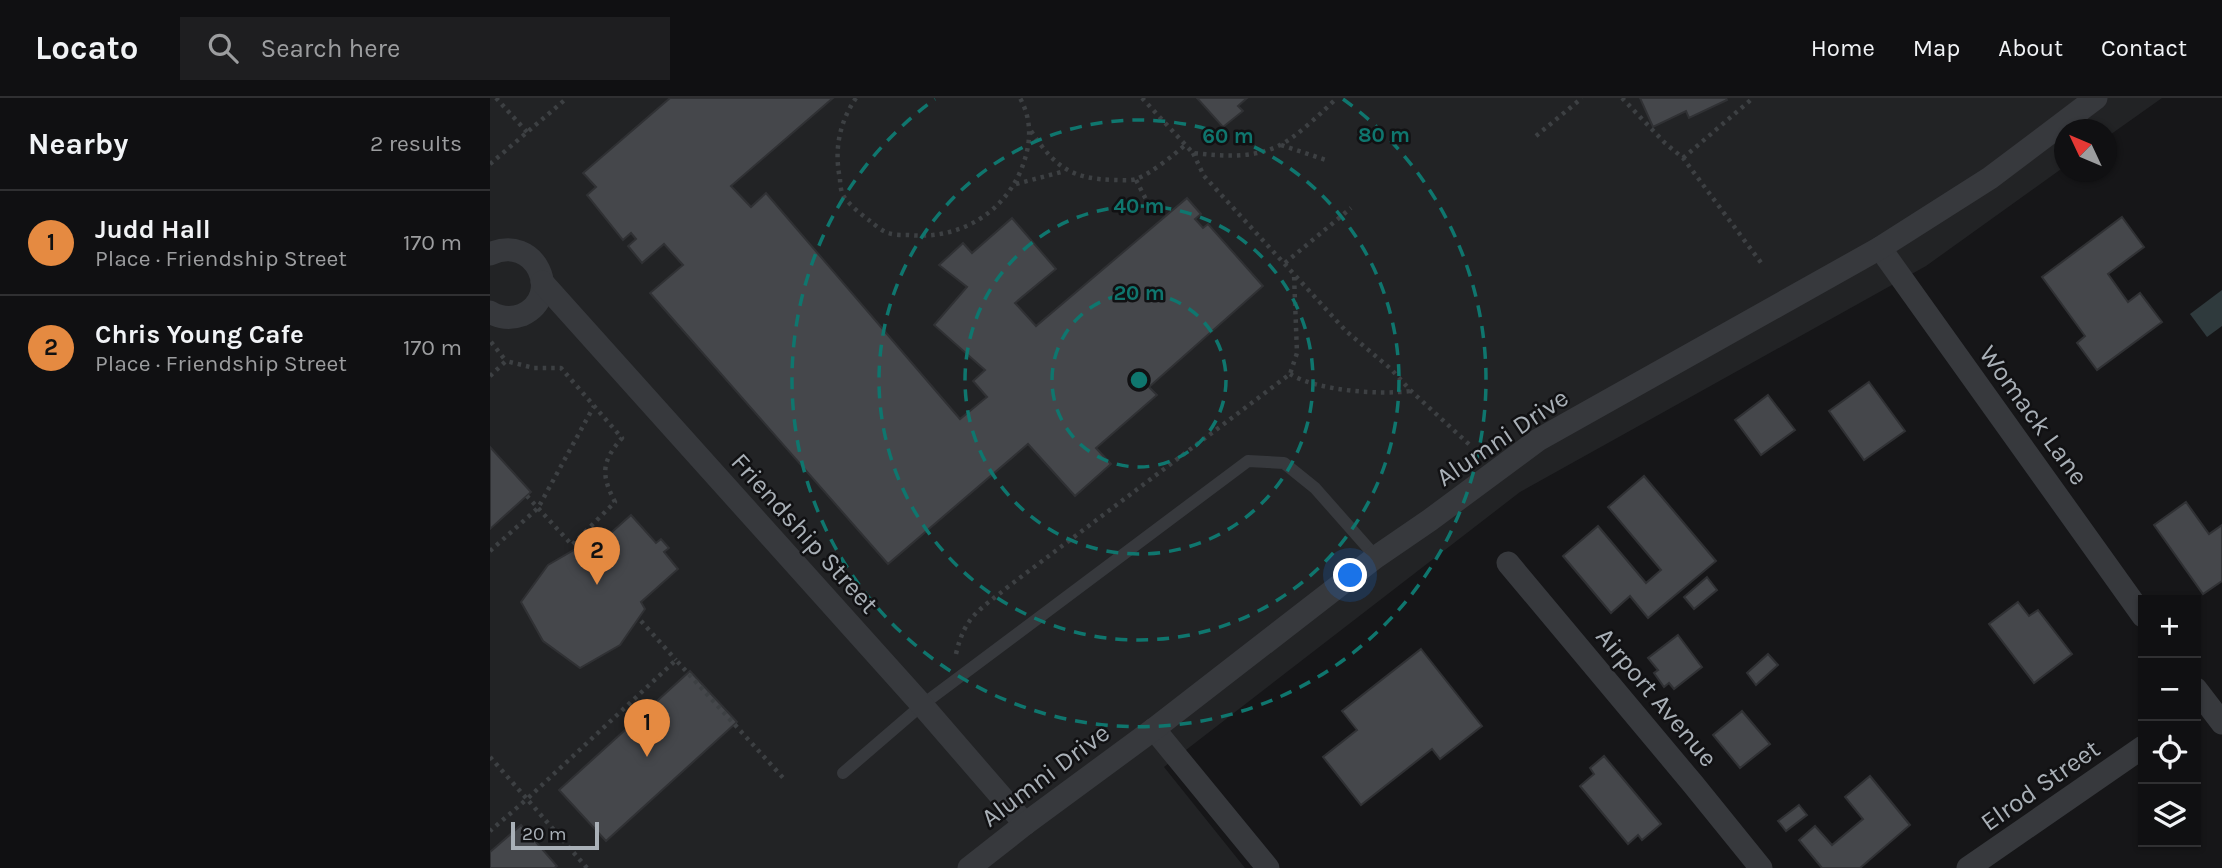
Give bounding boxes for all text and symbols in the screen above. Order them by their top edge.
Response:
search box [180,17,670,80]
text: Locato [35,29,138,67]
icon: search [204,29,242,67]
text: Search here [260,33,400,64]
text: Home [1811,34,1875,62]
text: Map [1913,34,1960,62]
text: About [1998,34,2063,62]
text: Contact [2101,34,2187,62]
north arrow [2054,119,2117,182]
text: 80 m [1358,123,1410,147]
text: 60 m [1202,124,1254,148]
text: Nearby [28,126,128,162]
text: 2 results [370,130,462,157]
text: 40 m [1113,194,1165,218]
text: Judd Hall [95,214,211,245]
text: 1 [47,229,55,256]
text: 170 m [403,229,462,256]
text: Place · Friendship Street [95,245,347,272]
text: 20 m [1113,281,1165,305]
text: Chris Young Cafe [95,319,304,350]
text: 2 [44,334,58,361]
text: 170 m [403,334,462,361]
street label: Womack Lane [1973,339,2095,491]
text: Place · Friendship Street [95,350,347,377]
centre of rings [1127,368,1151,392]
street label: Alumni Drive [1430,382,1574,493]
street label: Friendship Street [725,447,885,620]
pin: 2 [574,527,620,585]
your location [1333,558,1367,592]
map controls [2138,595,2201,847]
button: + [2138,595,2201,658]
street label: Airport Avenue [1589,621,1724,773]
button: − [2138,658,2201,721]
pin: 1 [624,699,670,757]
street label: Alumni Drive [975,717,1116,834]
button: locate [2138,721,2201,784]
street label: Elrod Street [1975,733,2106,838]
button: layers [2138,784,2201,847]
scale bar [511,819,598,851]
text: 20 m [522,823,567,845]

